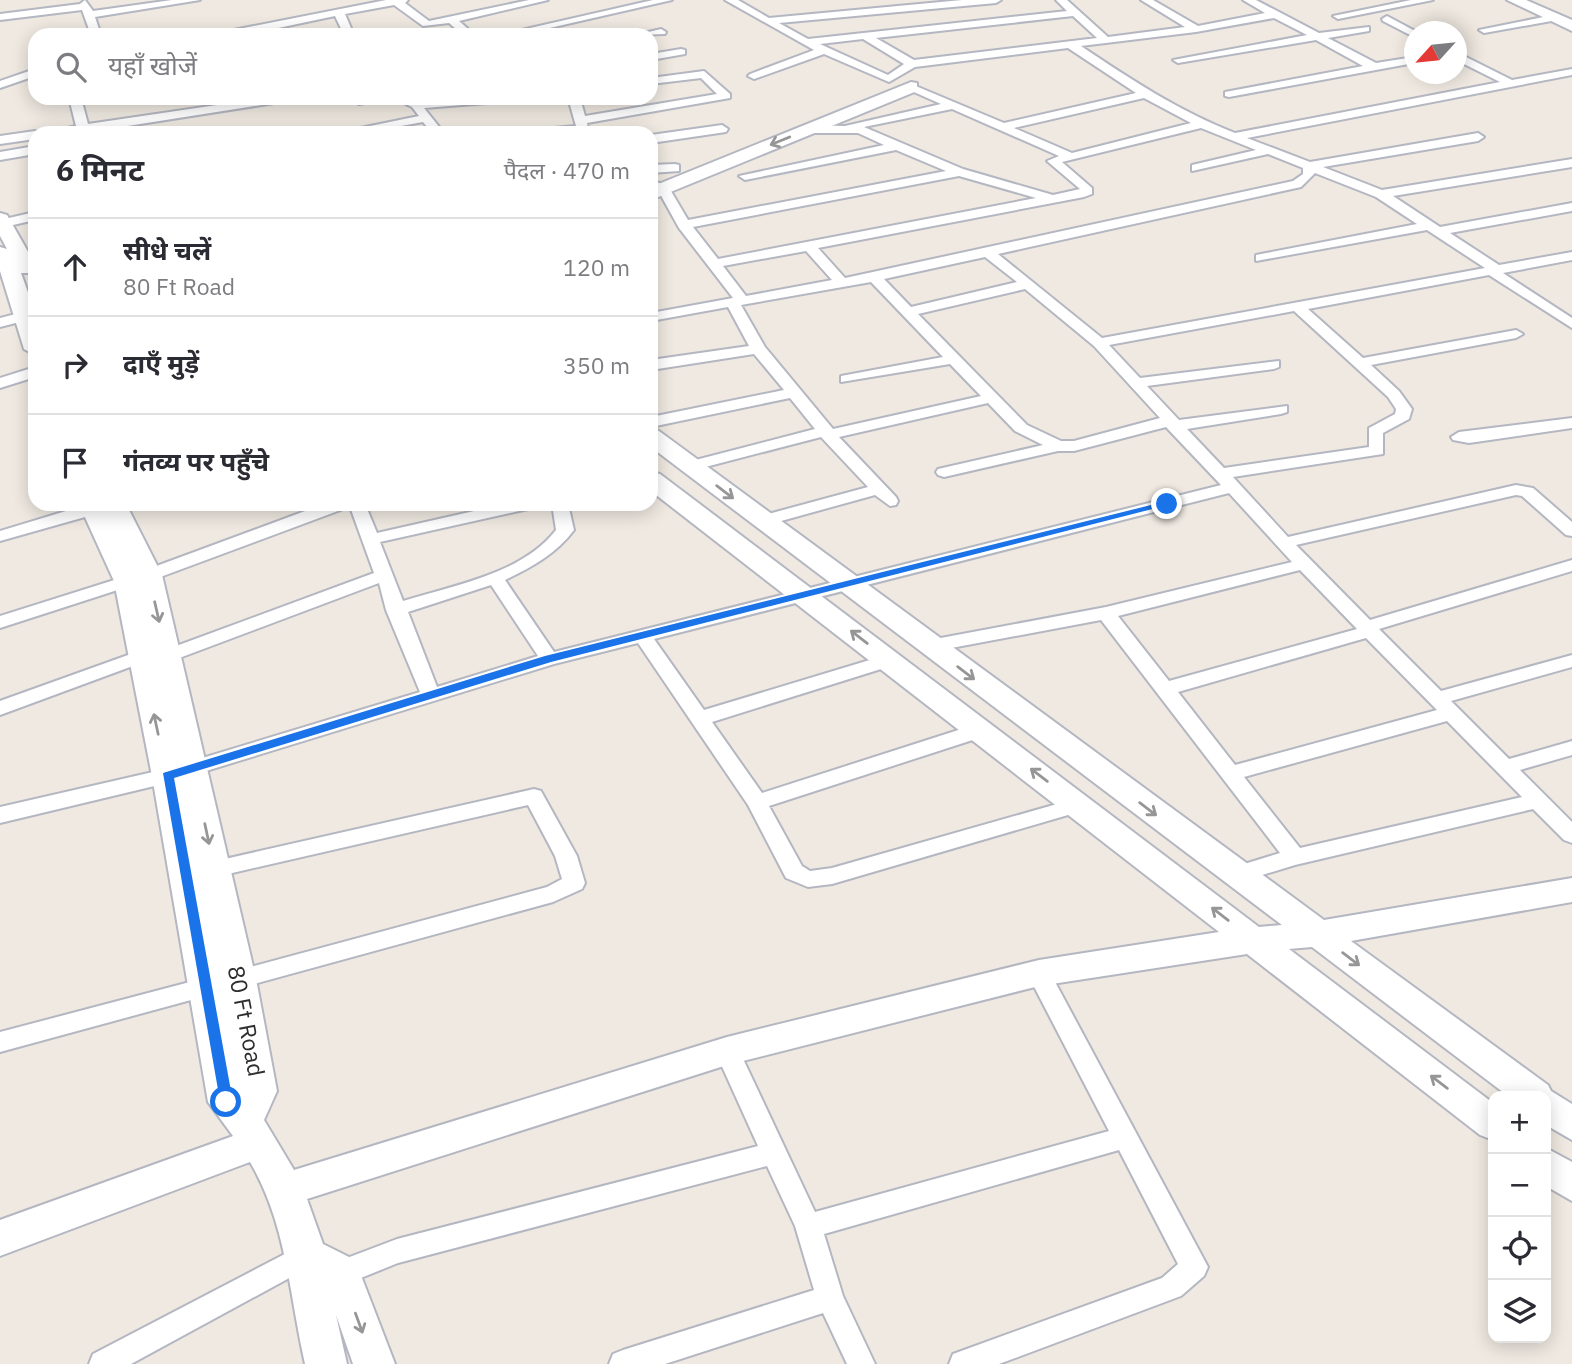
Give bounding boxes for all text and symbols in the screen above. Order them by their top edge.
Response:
north arrow [1404,21,1467,84]
search box [28,28,658,105]
icon: search [52,48,90,86]
text: यहाँ खोजें [108,48,197,82]
one-way arrow [770,136,791,149]
text: 6 मिनट [56,150,144,189]
text: पैदल · 470 m [504,155,630,185]
text: सीधे चलें [123,233,211,267]
icon: ahead [56,248,94,286]
text: 120 m [563,252,630,282]
text: 80 Ft Road [123,271,235,301]
icon: right [56,346,94,384]
text: दाएँ मुड़ें [123,346,199,380]
text: 350 m [563,350,630,380]
icon: arrive [56,444,94,482]
text: गंतव्य पर पहुँचे [123,444,269,478]
one-way arrow [715,485,734,500]
route end [1151,488,1182,519]
one-way arrow [151,600,165,623]
one-way arrow [850,629,869,644]
one-way arrow [956,666,975,680]
one-way arrow [149,713,163,736]
one-way arrow [1031,768,1049,783]
one-way arrow [1138,802,1157,816]
one-way arrow [201,822,215,845]
one-way arrow [1211,906,1229,921]
one-way arrow [1341,951,1360,966]
street label: 80 Ft Road [222,963,272,1079]
one-way arrow [1430,1075,1449,1090]
route start [210,1086,241,1117]
map controls [1488,1091,1551,1343]
button: + [1488,1091,1551,1154]
button: − [1488,1154,1551,1217]
button: locate [1488,1217,1551,1280]
button: layers [1488,1280,1551,1343]
one-way arrow [354,1312,367,1334]

